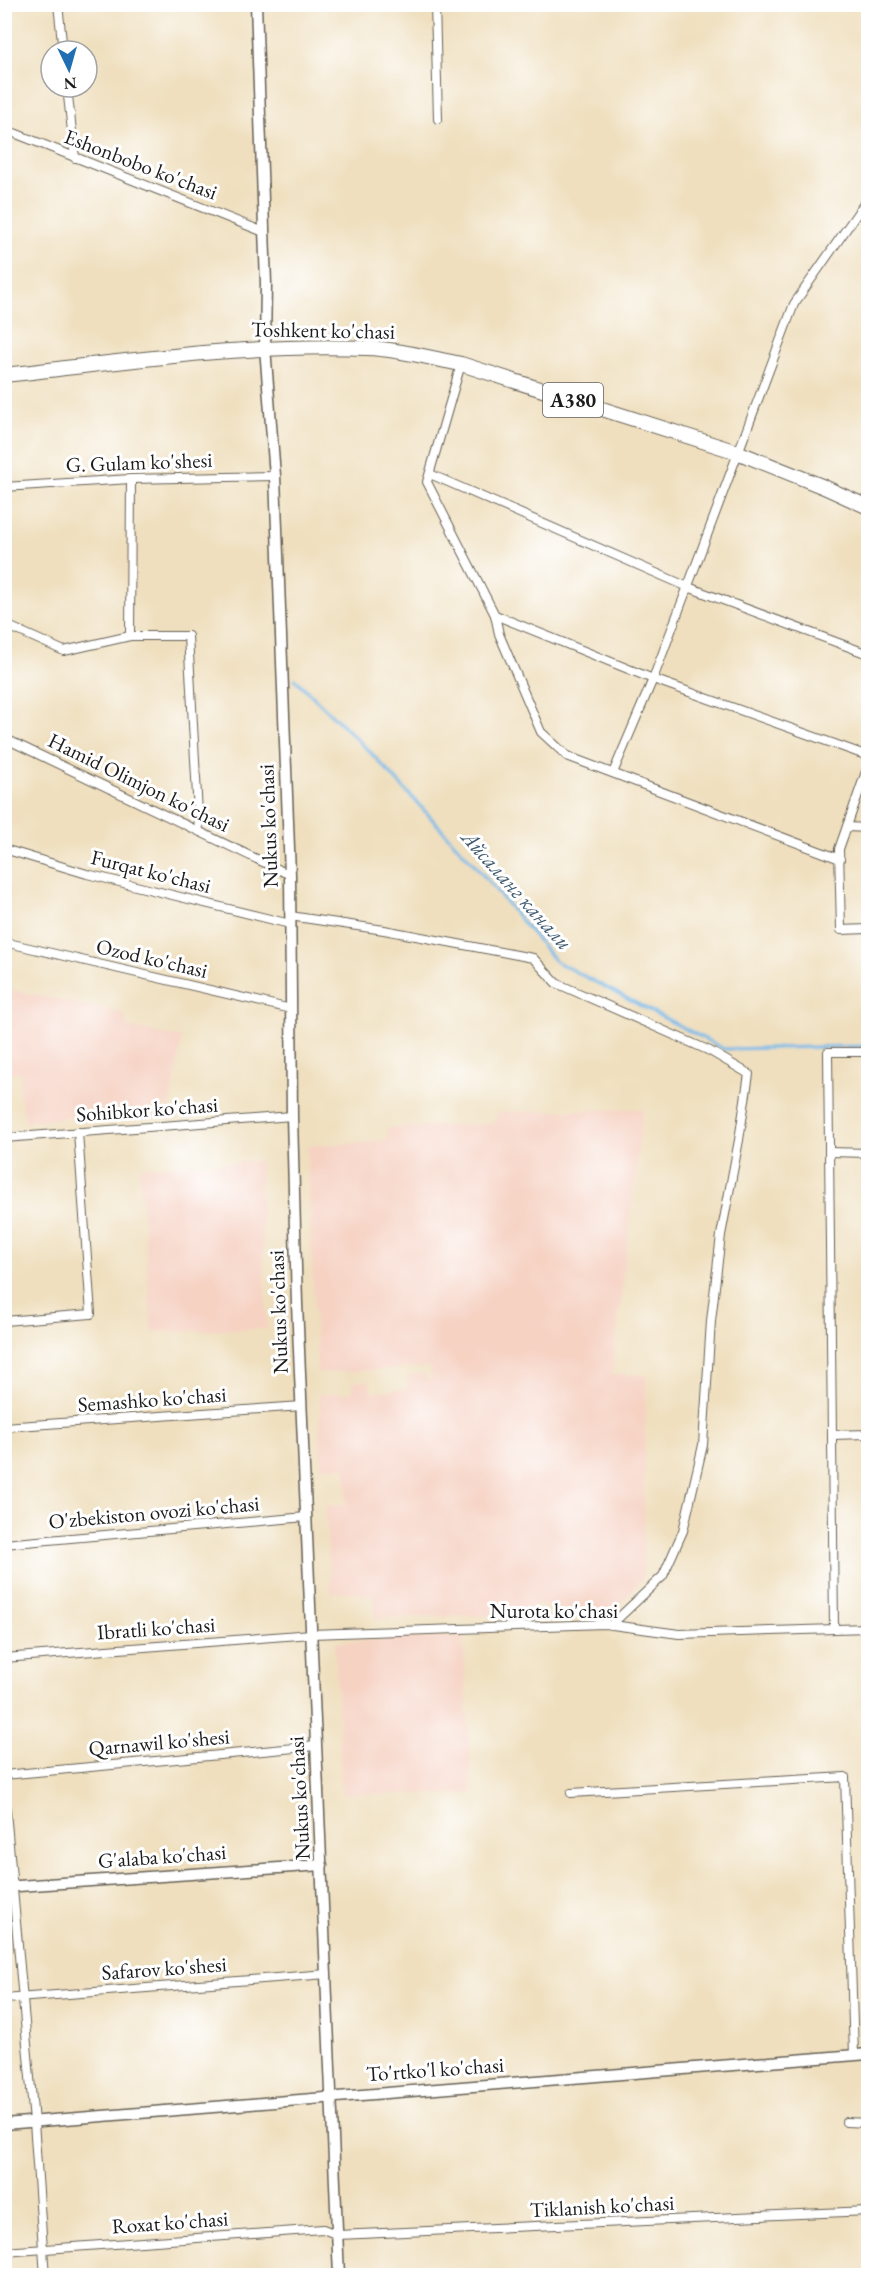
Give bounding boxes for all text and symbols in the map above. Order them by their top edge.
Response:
north arrow [39,39,99,99]
text: N [63,72,78,94]
street label: Eshonbobo ko'chasi [61,122,221,206]
street label: Toshkent ko'chasi [251,315,395,345]
road number: A380 [543,383,603,417]
street label: G. Gulam ko'shesi [65,446,213,478]
street label: Hamid Olimjon ko'chasi [44,726,234,838]
street label: Nukus ko'chasi [252,764,284,888]
water label: Айсаланг канали [454,822,579,956]
street label: Furqat ko'chasi [88,843,214,899]
street label: Ozod ko'chasi [94,932,210,984]
street label: Sohibkor ko'chasi [75,1091,219,1127]
street label: Nukus ko'chasi [262,1250,294,1374]
street label: Semashko ko'chasi [77,1380,227,1418]
street label: O'zbekiston ovozi ko'chasi [48,1489,260,1535]
street label: Nurota ko'chasi [490,1597,618,1624]
street label: Ibratli ko'chasi [96,1610,216,1646]
street label: Qarnawil ko'shesi [87,1722,231,1763]
street label: Nukus ko'chasi [282,1736,316,1860]
street label: G'alaba ko'chasi [97,1838,227,1874]
street label: Safarov ko'shesi [101,1950,227,1986]
street label: To'rtko'l ko'chasi [365,2051,505,2087]
street label: Tiklanish ko'chasi [529,2189,675,2223]
street label: Roxat ko'chasi [111,2204,229,2240]

